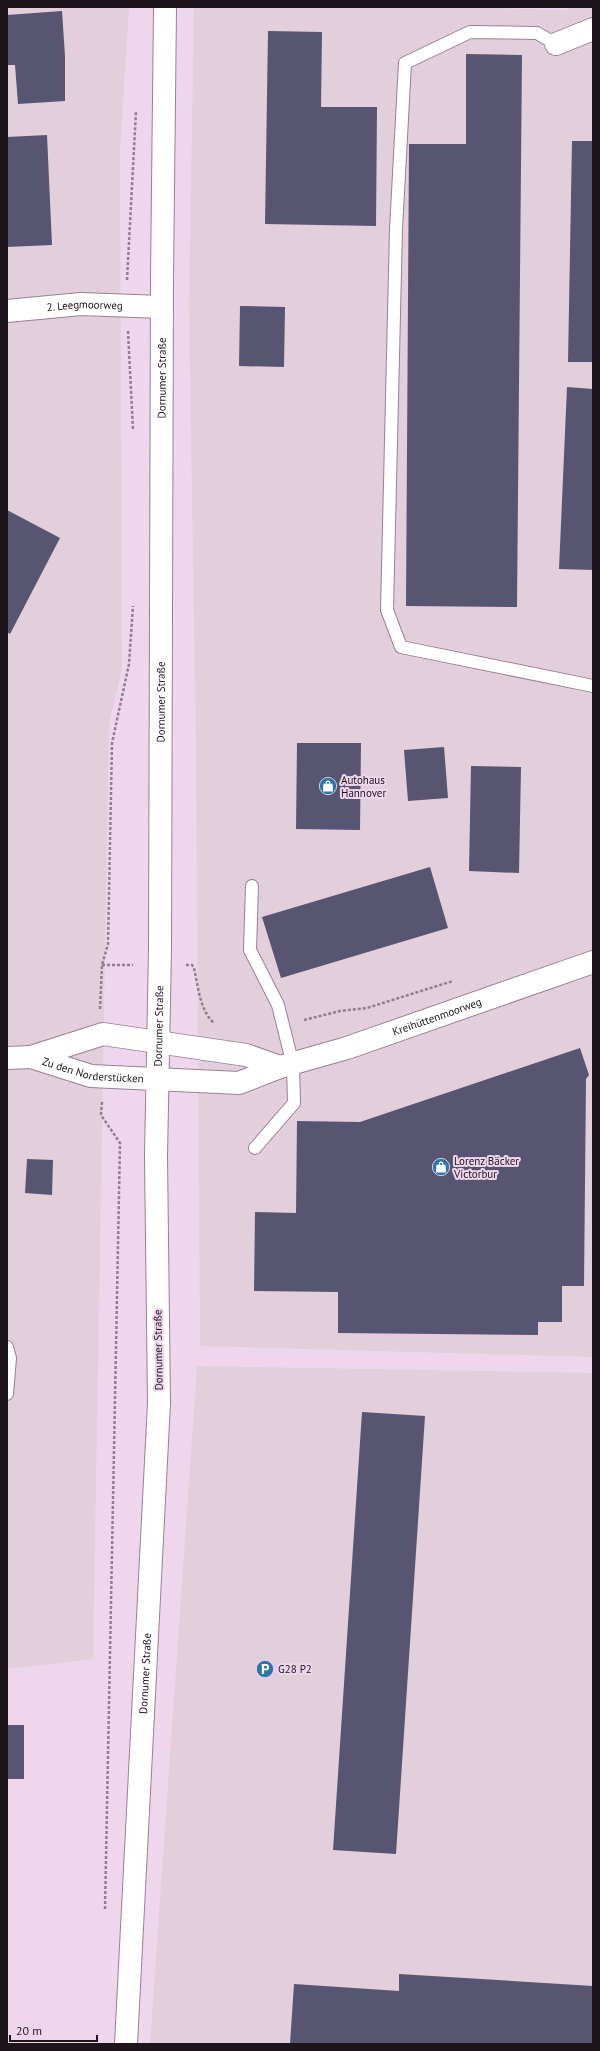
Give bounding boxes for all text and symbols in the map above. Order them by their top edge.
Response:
street label: 2. Leegmoorweg [46,297,123,314]
street label: Dornumer Straße [155,337,169,418]
street label: Dornumer Straße [154,661,168,742]
place label: Autohaus Hannover [341,773,386,800]
shop icon: Autohaus Hannover [318,776,338,796]
street label: Dornumer Straße [151,985,166,1066]
street label: Kreihüttenmoorweg [390,995,483,1039]
street label: Zu den Norderstücken [41,1054,144,1085]
place label: Lorenz Bäcker Victorbur [453,1154,519,1181]
shop icon: Lorenz Bäcker Victorbur [431,1157,451,1177]
street label: Dornumer Straße [150,1309,166,1391]
street label: Dornumer Straße [136,1632,154,1714]
parking icon: G28 P2 [255,1659,275,1679]
place label: G28 P2 [278,1662,312,1676]
scale bar [10,2017,97,2043]
text: 20 m [16,2023,42,2038]

